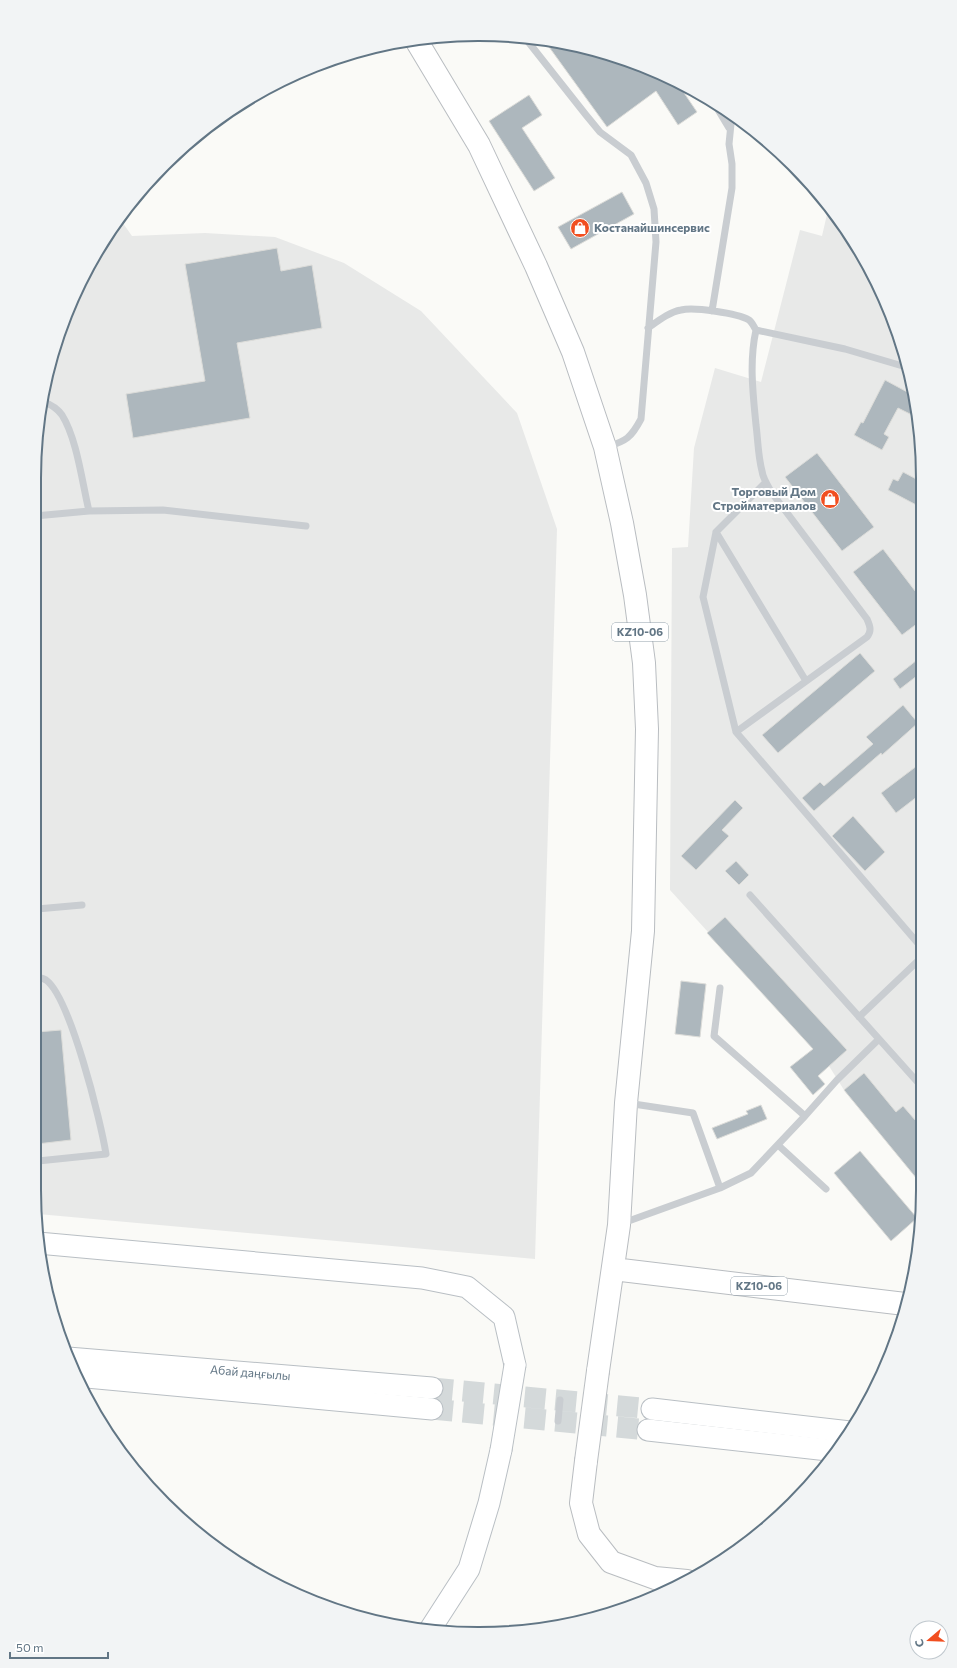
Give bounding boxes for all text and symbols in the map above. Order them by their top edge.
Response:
shop icon: Костанайшинсервис [569,217,591,239]
place label: Костанайшинсервис [594,220,710,234]
place label: Торговый Дом Стройматериалов [713,484,816,512]
shop icon: Торговый Дом Стройматериалов [819,488,841,510]
road number: KZ10-06 [612,623,668,641]
road number: KZ10-06 [731,1277,787,1295]
street label: Абай даңғылы [210,1362,291,1382]
north arrow [909,1620,949,1660]
scale bar [10,1634,108,1660]
text: С [912,1637,926,1649]
text: 50 m [16,1640,44,1654]

